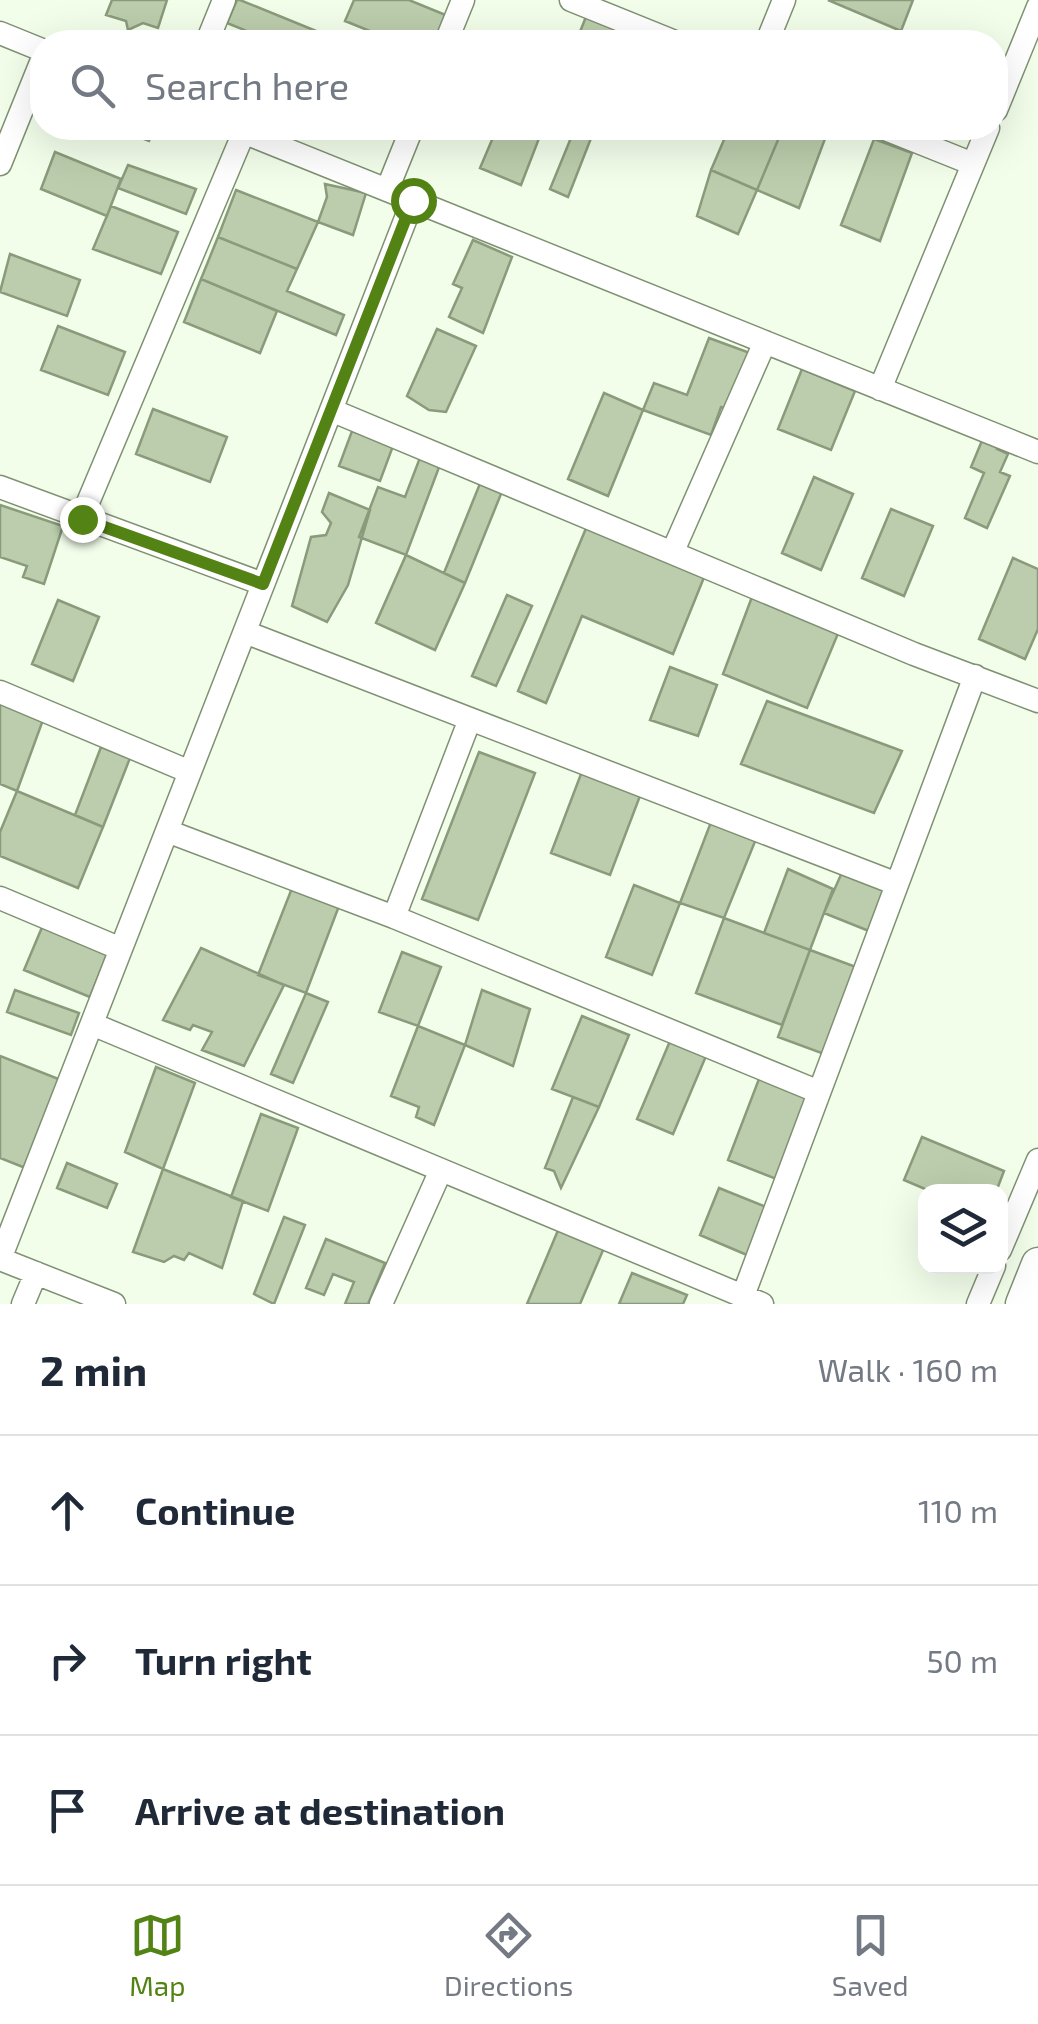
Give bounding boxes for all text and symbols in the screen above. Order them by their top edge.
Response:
search box [30,30,1008,140]
icon: search [65,58,120,113]
text: Search here [145,62,349,108]
route start [391,178,437,224]
route end [60,497,106,543]
map controls [918,1184,1008,1274]
button: layers [918,1184,1008,1274]
text: 2 min [40,1344,147,1394]
text: Walk · 160 m [818,1350,998,1388]
icon: ahead [40,1483,95,1538]
text: Continue [135,1487,295,1533]
text: 110 m [918,1491,998,1529]
icon: right [40,1633,95,1688]
text: Turn right [135,1637,312,1683]
text: 50 m [926,1641,998,1679]
icon: arrive [40,1783,95,1838]
text: Arrive at destination [135,1787,505,1833]
tab: Map [129,1908,185,2002]
tab: Directions [444,1908,573,2002]
tab: Saved [832,1908,909,2002]

